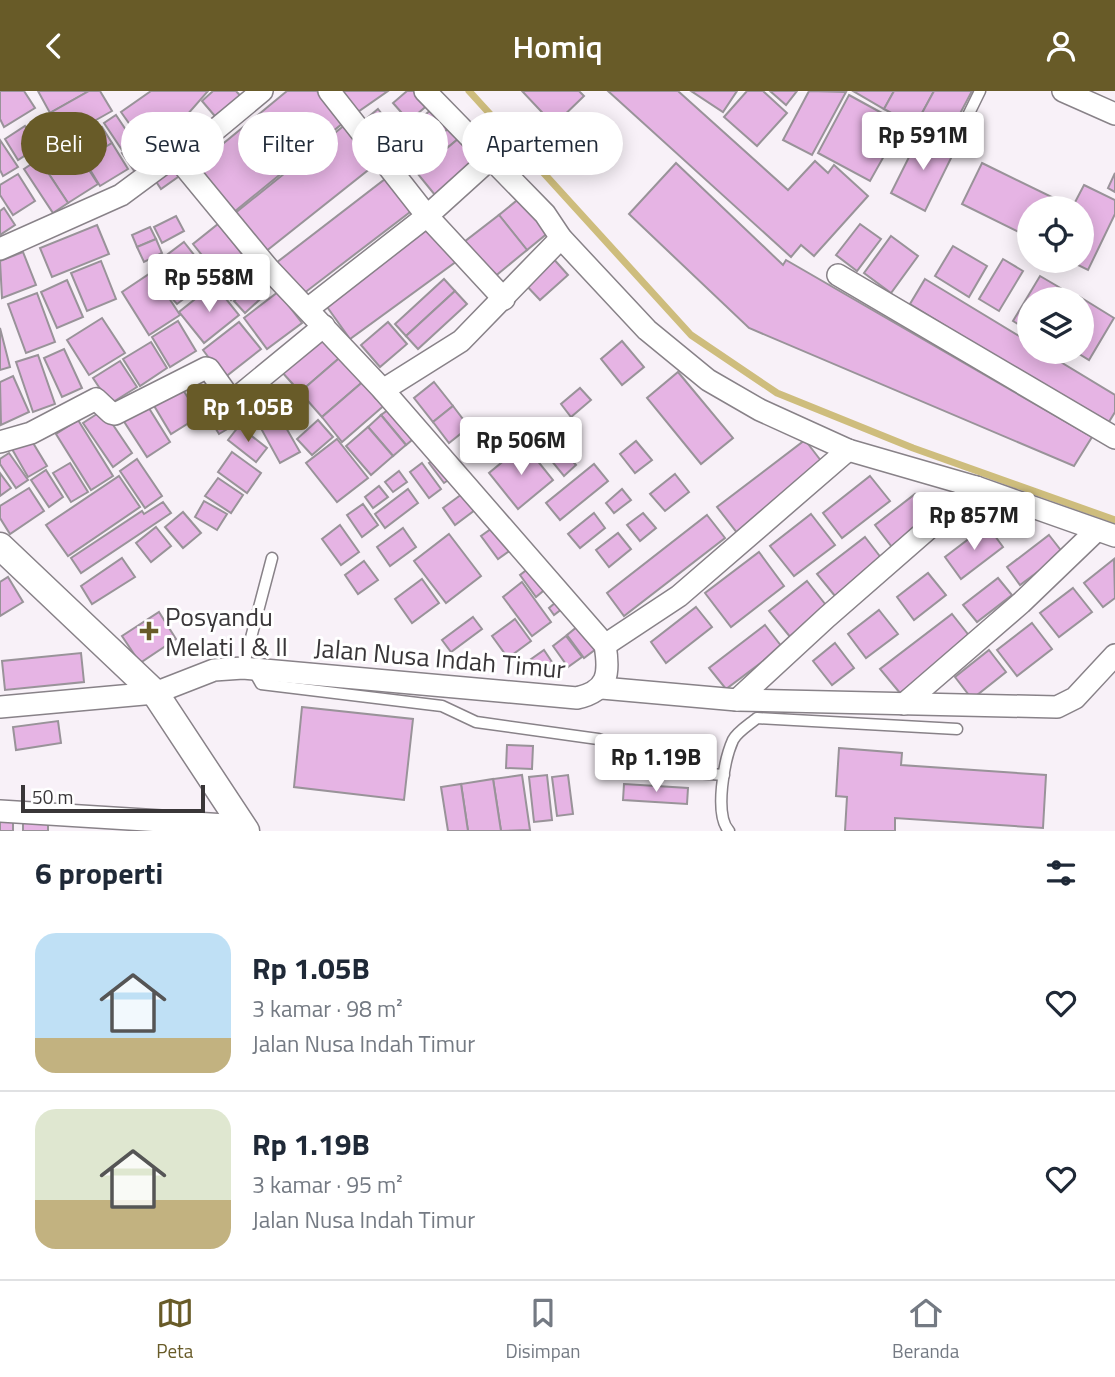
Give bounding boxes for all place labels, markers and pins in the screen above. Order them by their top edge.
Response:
pin: Rp 591M [858,113,988,172]
pin: Rp 558M [144,255,274,314]
pin: Rp 1.05B [176,385,320,444]
pin: Rp 506M [456,417,586,477]
pin: Rp 857M [909,493,1039,552]
place label: Posyandu Melati I & II [165,597,288,666]
marker: Posyandu Melati I & II [139,621,159,641]
pin: Rp 1.19B [584,735,728,794]

